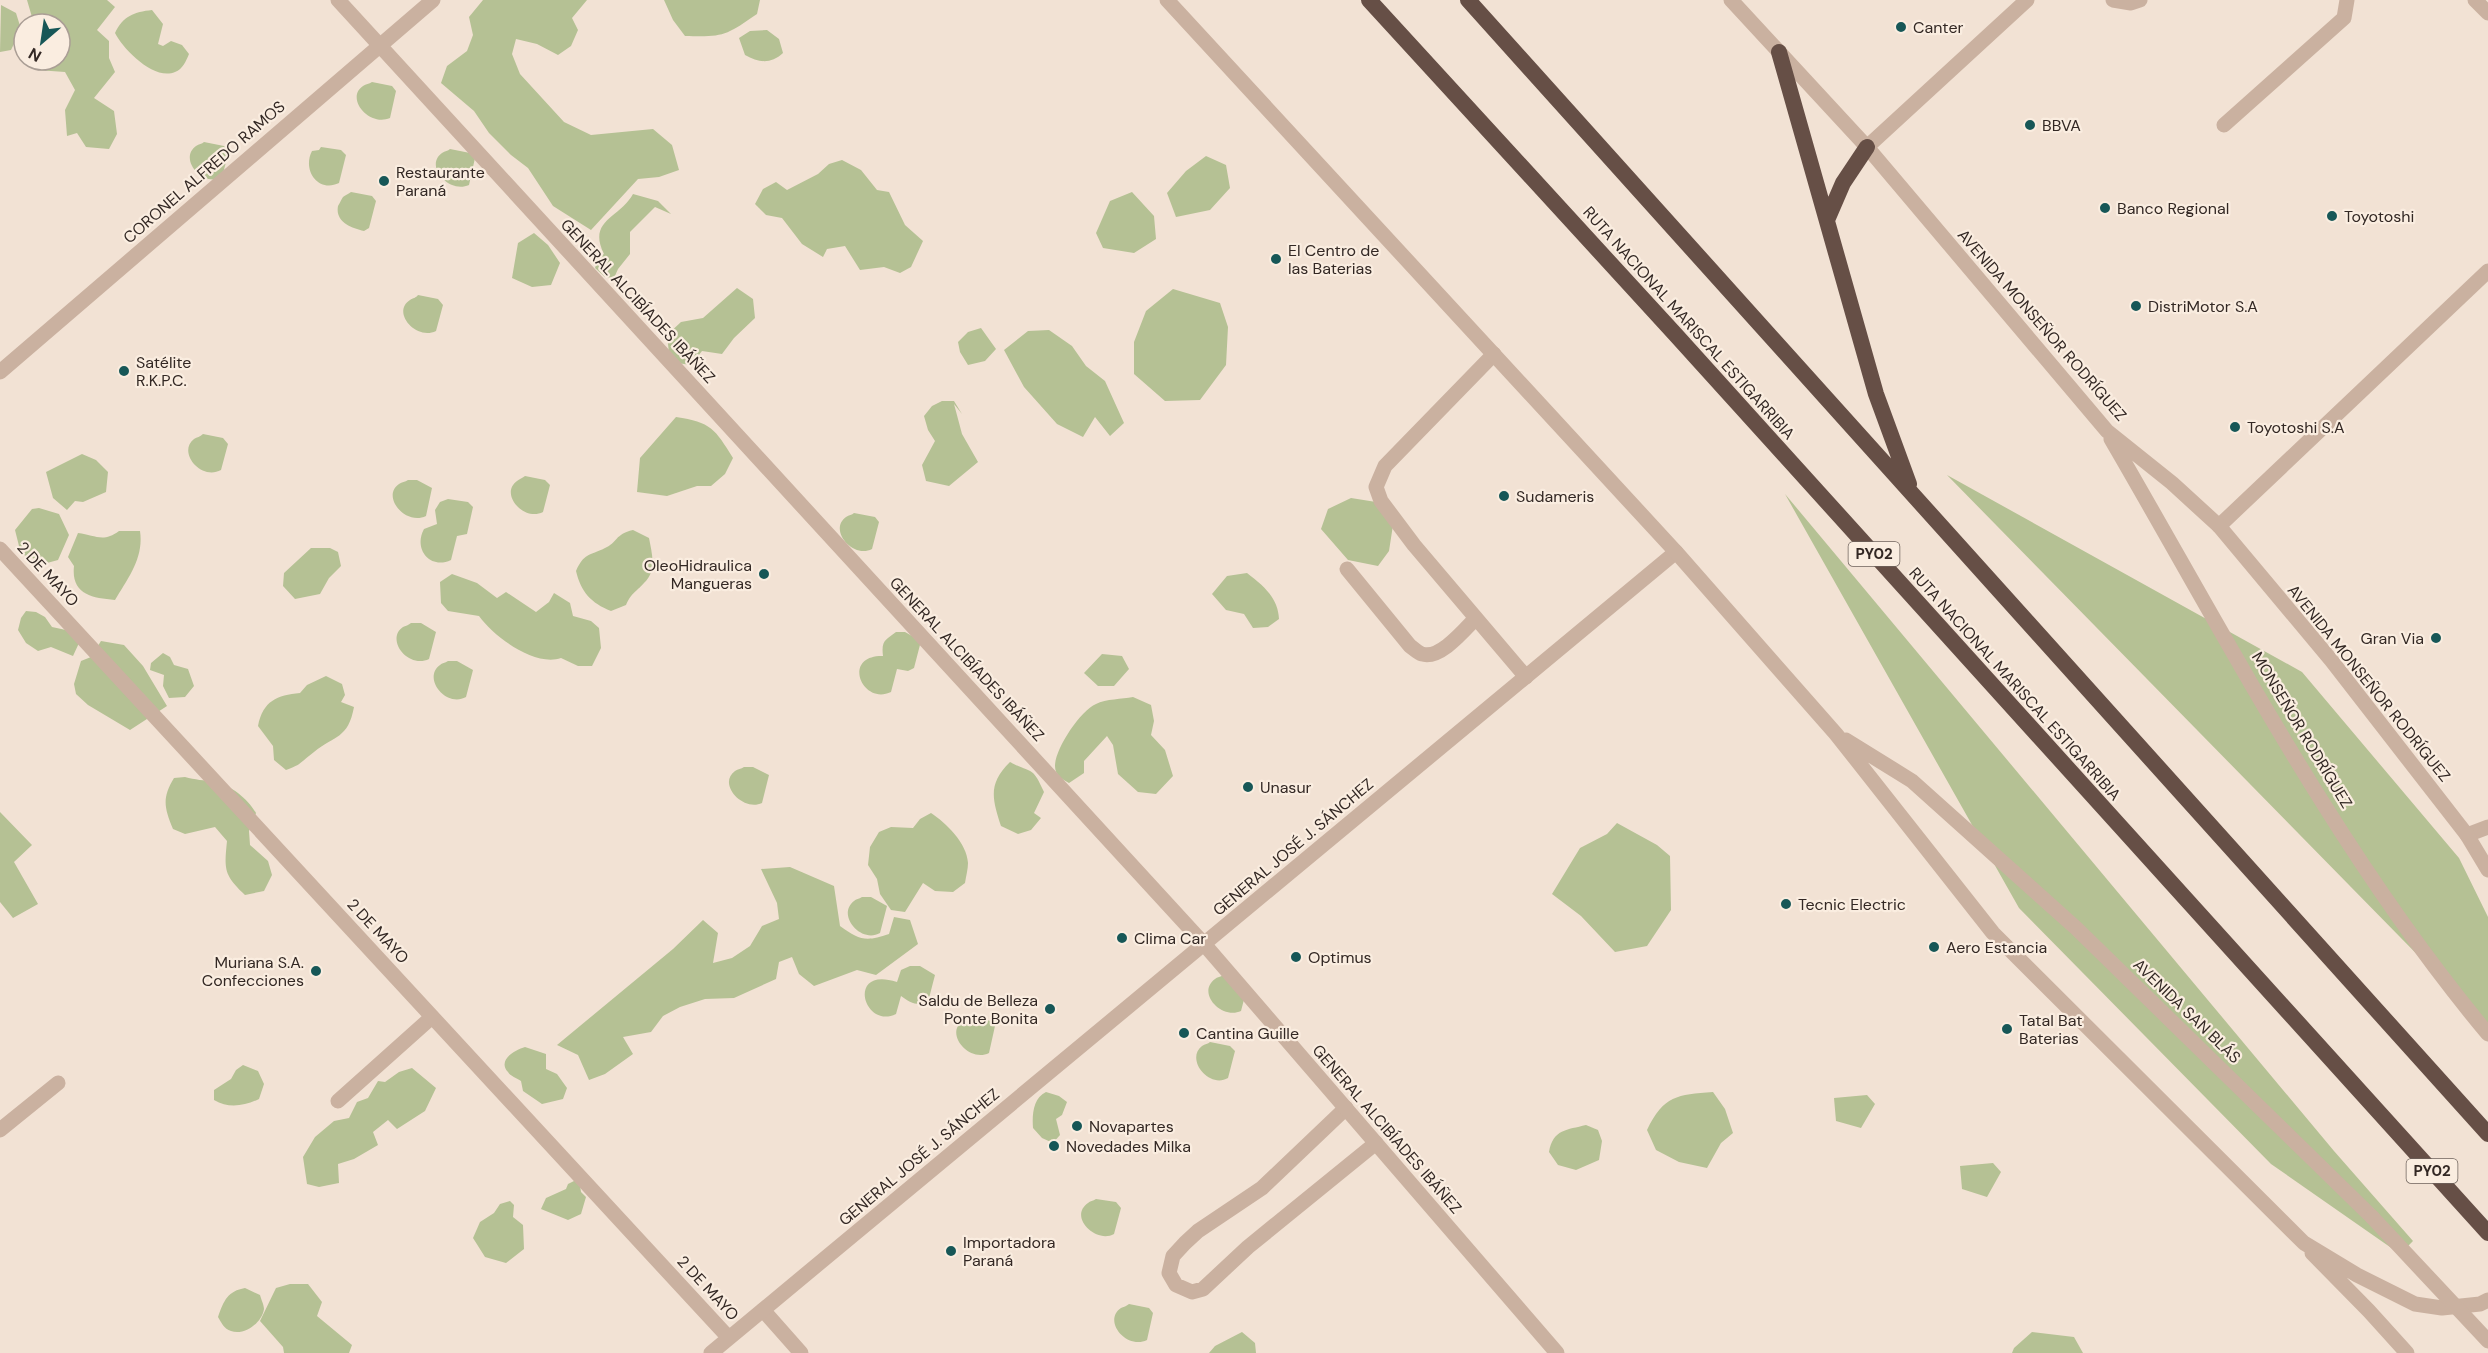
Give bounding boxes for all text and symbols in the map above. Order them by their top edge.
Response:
north arrow [12,12,72,72]
place label: Canter [1913,17,1963,38]
marker: Canter [1894,20,1908,34]
text: N [25,43,45,67]
street label: CORONEL ALFREDO RAMOS [119,96,289,248]
place label: BBVA [2042,115,2081,136]
marker: BBVA [2023,118,2037,132]
place label: Restaurante Paraná [396,162,485,201]
marker: Restaurante Paraná [377,174,391,188]
place label: Banco Regional [2117,198,2229,219]
marker: Banco Regional [2098,201,2112,215]
street label: RUTA NACIONAL MARISCAL ESTIGARRIBIA [1578,202,1800,444]
place label: Toyotoshi [2344,206,2414,227]
marker: Toyotoshi [2325,209,2339,223]
street label: GENERAL ALCIBÍADES IBÁÑEZ [556,214,720,388]
street label: AVENIDA MONSEÑOR RODRÍGUEZ [1953,225,2131,425]
place label: El Centro de las Baterias [1288,240,1379,279]
marker: El Centro de las Baterias [1269,252,1283,266]
place label: DistriMotor S.A [2148,296,2258,317]
marker: DistriMotor S.A [2129,299,2143,313]
place label: Satélite R.K.P.C. [136,352,191,391]
marker: Satélite R.K.P.C. [117,364,131,378]
place label: Toyotoshi S.A [2247,417,2345,438]
marker: Toyotoshi S.A [2228,420,2242,434]
place label: Sudameris [1516,486,1594,507]
marker: Sudameris [1497,489,1511,503]
street label: 2 DE MAYO [13,537,83,611]
road number: PY02 [1848,542,1900,566]
place label: OleoHidraulica Mangueras [644,555,752,594]
street label: RUTA NACIONAL MARISCAL ESTIGARRIBIA [1904,563,2126,805]
marker: OleoHidraulica Mangueras [757,567,771,581]
street label: GENERAL ALCIBÍADES IBÁÑEZ [885,572,1049,746]
street label: AVENIDA MONSEÑOR RODRÍGUEZ [2284,581,2454,785]
place label: Gran Via [2361,628,2424,649]
marker: Gran Via [2429,631,2443,645]
street label: MONSEÑOR RODRÍGUEZ [2248,648,2356,812]
street label: GENERAL JOSÉ J. SÁNCHEZ [1208,774,1378,920]
place label: Unasur [1260,777,1312,798]
marker: Unasur [1241,780,1255,794]
street label: 2 DE MAYO [343,894,413,968]
place label: Tecnic Electric [1798,894,1906,915]
marker: Tecnic Electric [1779,897,1793,911]
place label: Clima Car [1134,928,1206,949]
marker: Clima Car [1115,931,1129,945]
place label: Aero Estancia [1946,937,2047,958]
marker: Aero Estancia [1927,940,1941,954]
place label: Optimus [1308,947,1372,968]
marker: Optimus [1289,950,1303,964]
place label: Muriana S.A. Confecciones [202,952,304,991]
street label: AVENIDA SAN BLÁS [2129,954,2245,1068]
marker: Muriana S.A. Confecciones [309,964,323,978]
place label: Saldu de Belleza Ponte Bonita [919,990,1038,1029]
marker: Saldu de Belleza Ponte Bonita [1043,1002,1057,1016]
place label: Tatal Bat Baterias [2019,1010,2082,1049]
marker: Tatal Bat Baterias [2000,1022,2014,1036]
place label: Cantina Guille [1196,1023,1299,1044]
marker: Cantina Guille [1177,1026,1191,1040]
street label: GENERAL ALCIBÍADES IBÁÑEZ [1308,1040,1466,1218]
street label: GENERAL JOSÉ J. SÁNCHEZ [834,1084,1004,1230]
place label: Novapartes [1089,1116,1174,1137]
marker: Novapartes [1070,1119,1084,1133]
place label: Novedades Milka [1066,1136,1191,1157]
marker: Novedades Milka [1047,1139,1061,1153]
road number: PY02 [2406,1159,2458,1183]
place label: Importadora Paraná [963,1232,1056,1271]
marker: Importadora Paraná [944,1244,958,1258]
street label: 2 DE MAYO [673,1251,743,1325]

